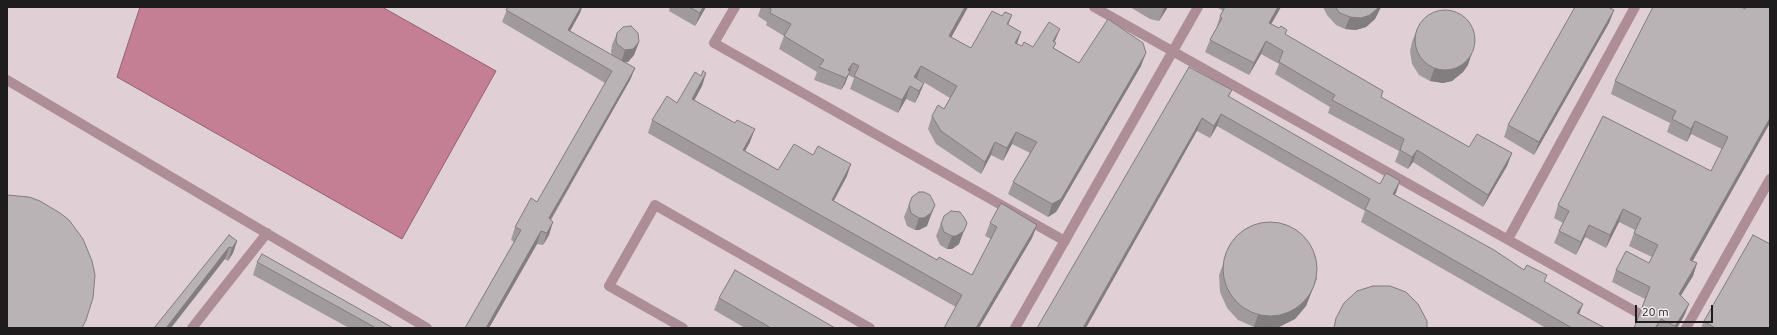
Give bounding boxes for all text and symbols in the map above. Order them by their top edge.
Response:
scale bar [1637,297,1715,323]
text: 20 m [1642,305,1669,318]

